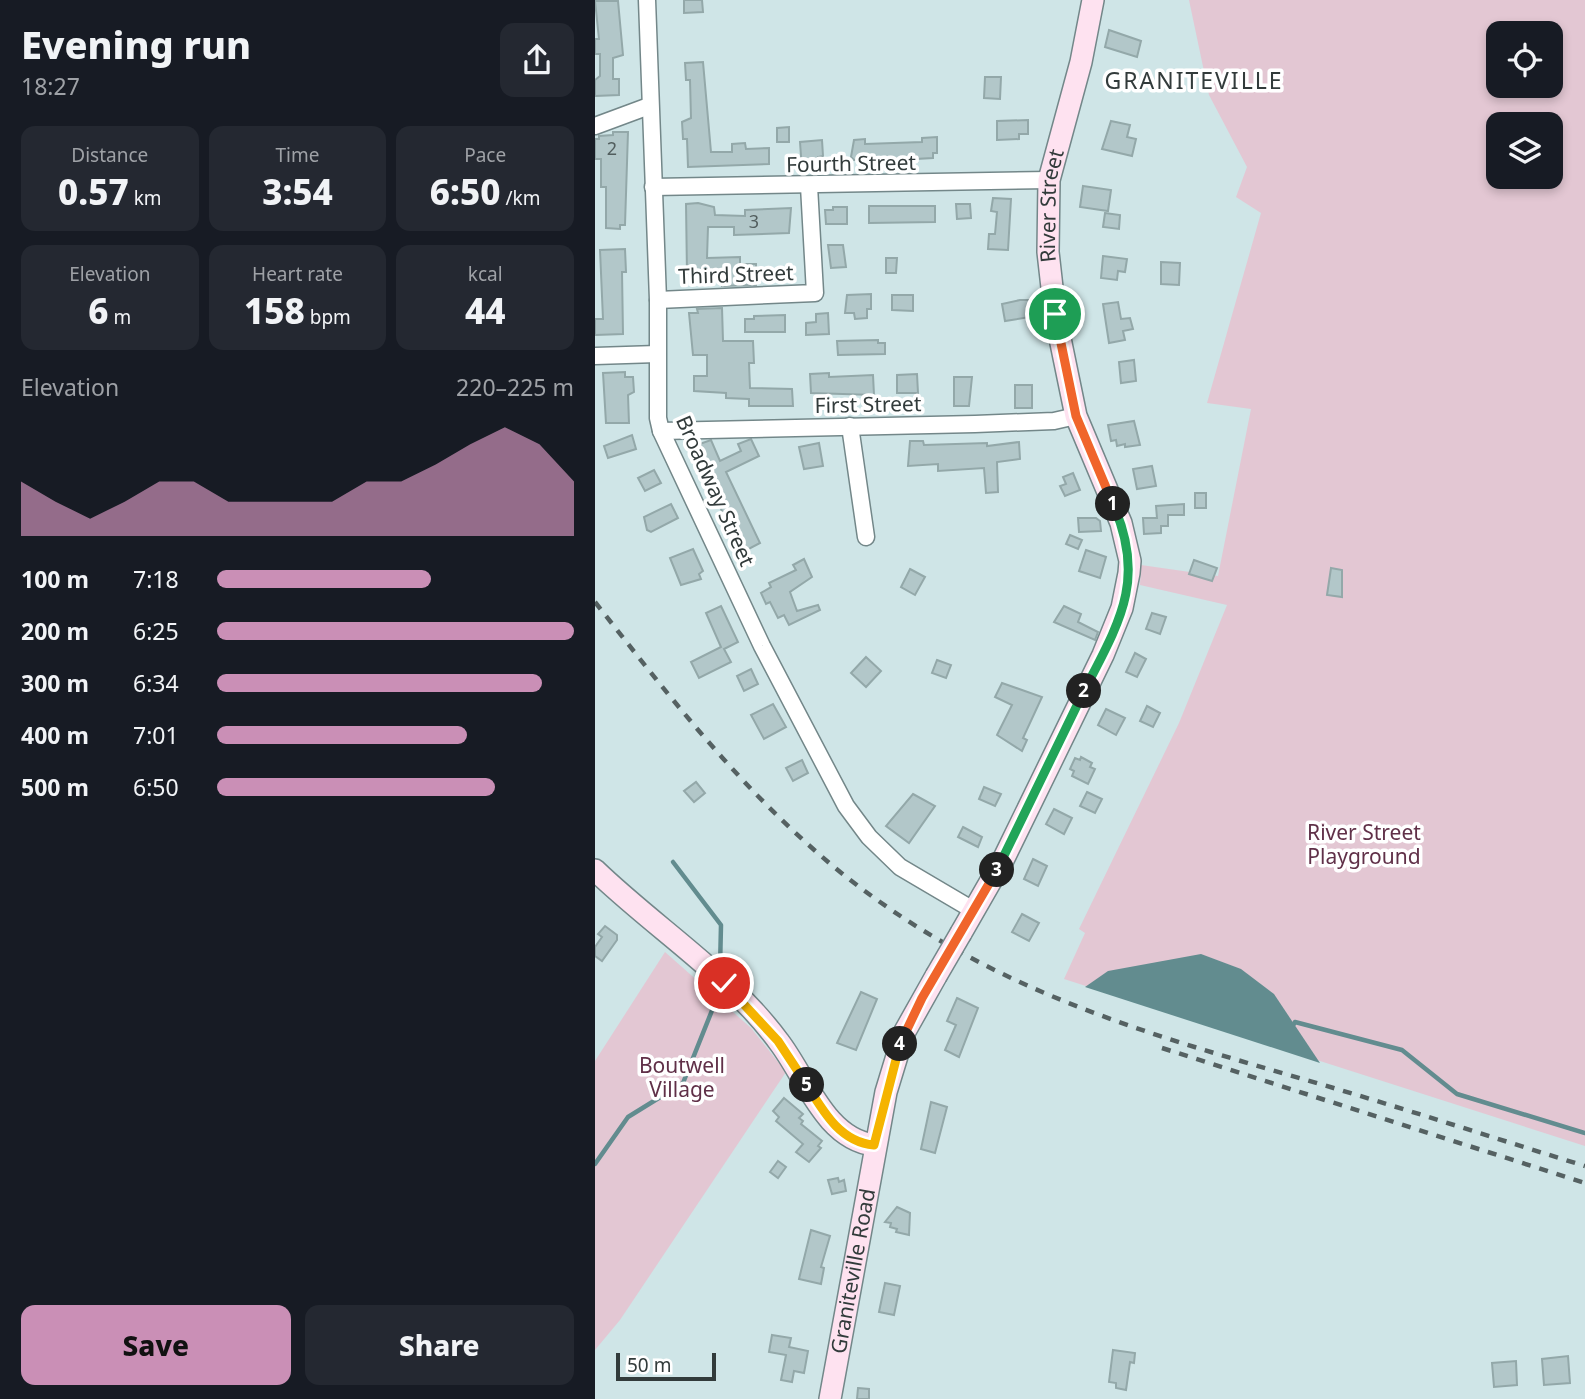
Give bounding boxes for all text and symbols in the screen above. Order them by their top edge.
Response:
text: Evening run [21,18,251,70]
map controls [1486,21,1563,189]
button: locate [1486,21,1563,98]
button: share [500,23,574,97]
district label: GRANITEVILLE [1104,64,1284,96]
text: 18:27 [21,70,80,102]
button: layers [1486,112,1563,189]
house number: 2 [607,136,617,160]
text: Distance [71,142,148,168]
text: Time [276,142,319,168]
text: Pace [464,142,506,168]
street label: River Street [1033,145,1070,264]
street label: Fourth Street [786,148,917,178]
text: 0.57 [58,168,129,215]
text: 3:54 [262,168,333,215]
text: 6:50 [430,168,501,215]
text: km [129,185,162,211]
text: /km [501,185,540,211]
house number: 3 [749,209,759,233]
street label: Third Street [678,258,794,290]
text: Elevation [69,261,150,287]
text: Heart rate [252,261,343,287]
text: kcal [468,261,503,287]
pin [1025,284,1085,344]
text: 6 [88,287,109,334]
text: 158 [244,287,305,334]
text: 44 [465,287,505,334]
icon: arrive [1036,295,1074,333]
text: m [109,304,131,330]
text: bpm [305,304,351,330]
text: Elevation [21,371,119,403]
text: 220–225 m [456,371,574,403]
street label: First Street [814,389,922,419]
street label: Broadway Street [670,411,762,571]
pin: 1 [1095,486,1131,522]
text: 1 [1107,490,1118,516]
text: 100 m [21,563,89,595]
text: 7:18 [133,563,179,595]
text: 200 m [21,615,89,647]
text: 6:25 [133,615,179,647]
text: 300 m [21,667,89,699]
text: 6:34 [133,667,179,699]
pin: 2 [1067,674,1101,708]
text: 2 [1078,677,1089,703]
text: 400 m [21,719,89,751]
text: 7:01 [133,719,179,751]
text: 500 m [21,771,89,803]
text: 6:50 [133,771,179,803]
park label: River Street Playground [1307,818,1421,870]
pin: 3 [979,852,1015,888]
text: 3 [991,856,1002,882]
pin [694,953,754,1013]
icon: check [705,964,743,1002]
pin: 4 [883,1026,917,1062]
text: 4 [894,1030,905,1056]
park label: Boutwell Village [639,1051,725,1103]
pin: 5 [789,1068,825,1102]
text: 5 [801,1071,812,1097]
street label: Graniteville Road [824,1186,881,1356]
button: Save [21,1305,291,1385]
button: Share [305,1305,574,1385]
scale bar [616,1350,716,1382]
text: 50 m [627,1352,671,1378]

